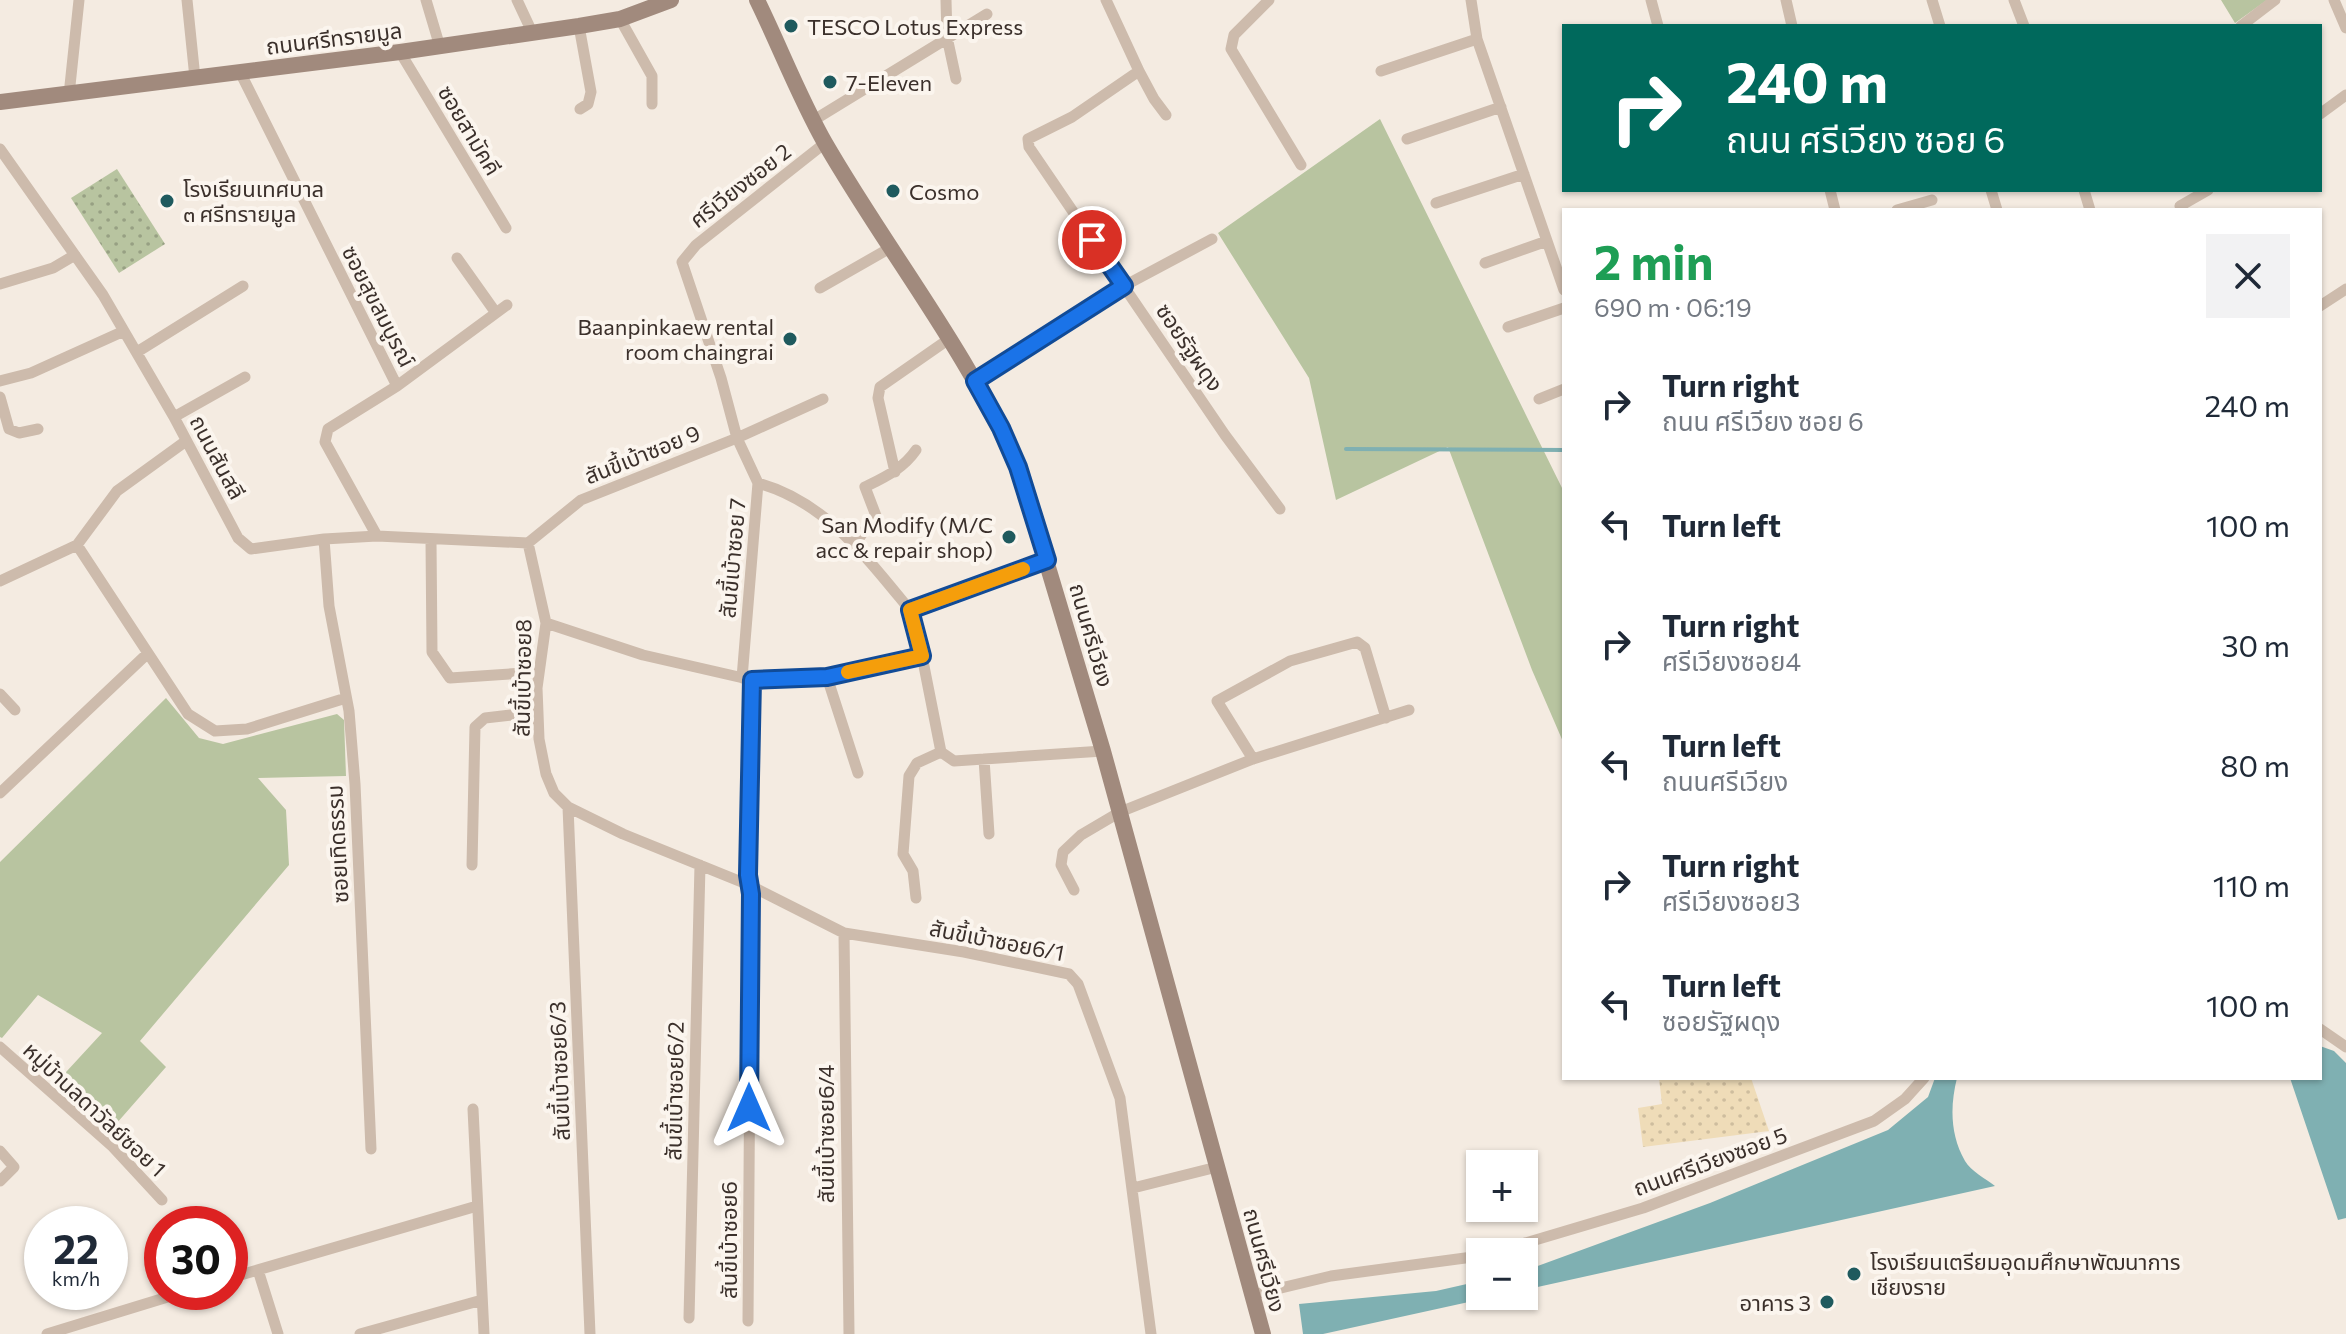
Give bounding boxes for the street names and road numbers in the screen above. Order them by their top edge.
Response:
street label: ถนนศรีทรายมูล [264,16,404,61]
street label: ซอยสามัคคี [433,80,507,180]
street label: ศรีเวียงซอย 2 [684,137,796,233]
street label: ซอยสุขสมบูรณ์ [336,241,421,372]
street label: ซอยรัฐผดุง [1150,298,1229,397]
street label: ถนนสันสลี [185,410,251,504]
street label: สันขี้เบ้าซอย 9 [580,418,704,489]
street label: สันขี้เบ้าซอย 7 [712,497,751,619]
street label: ถนนศรีเวียง [1064,580,1120,690]
street label: สันขี้เบ้าซอย8 [506,619,537,737]
street label: ซอยเทิดธรรม [320,784,354,904]
street label: สันขี้เบ้าซอย6/1 [927,913,1067,966]
street label: สันขี้เบ้าซอย6/3 [542,1001,575,1141]
street label: สันขี้เบ้าซอย6/2 [658,1021,689,1161]
street label: หมู่บ้านลดาวัลย์ซอย 1 [17,1036,172,1183]
street label: สันขี้เบ้าซอย6/4 [811,1065,839,1203]
street label: ถนนศรีเวียงซอย 5 [1629,1121,1791,1201]
street label: สันขี้เบ้าซอย6 [714,1181,742,1299]
street label: ถนนศรีเวียง [1238,1205,1292,1315]

